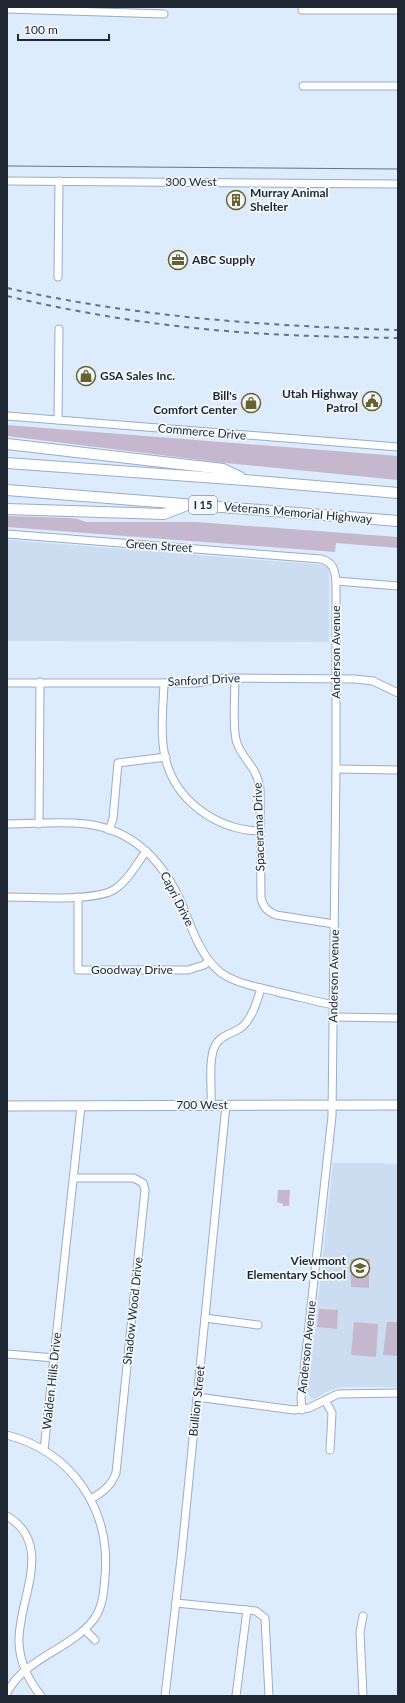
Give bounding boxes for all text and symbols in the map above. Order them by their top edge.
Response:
scale bar [18,16,109,42]
text: 100 m [24,22,58,37]
street label: 300 West [165,174,217,189]
place label: Murray Animal Shelter [250,185,329,214]
building icon: Murray Animal Shelter [225,189,247,211]
office icon: ABC Supply [167,249,189,271]
place label: ABC Supply [191,252,256,267]
shop icon: GSA Sales Inc. [75,365,97,387]
place label: GSA Sales Inc. [100,368,175,383]
place label: Utah Highway Patrol [282,386,359,415]
place label: Bill's Comfort Center [153,388,238,417]
public building icon: Utah Highway Patrol [361,390,383,412]
shop icon: Bill's Comfort Center [240,392,262,414]
street label: Commerce Drive [157,420,247,443]
road number: I 15 [189,496,217,514]
street label: Veterans Memorial Highway [223,499,374,527]
street label: Green Street [125,536,194,555]
street label: Anderson Avenue [328,605,343,699]
street label: Sanford Drive [167,670,240,689]
street label: Spacerama Drive [249,782,268,872]
street label: Capri Drive [157,869,198,929]
street label: Anderson Avenue [325,929,342,1023]
street label: Goodway Drive [91,962,173,977]
street label: 700 West [176,1097,228,1112]
place label: Viewmont Elementary School [247,1253,347,1282]
street label: Shadow Wood Drive [119,1256,146,1366]
school or university icon: Viewmont Elementary School [349,1257,371,1279]
street label: Anderson Avenue [294,1300,319,1394]
street label: Walden Hills Drive [39,1331,64,1430]
street label: Bullion Street [185,1364,208,1437]

